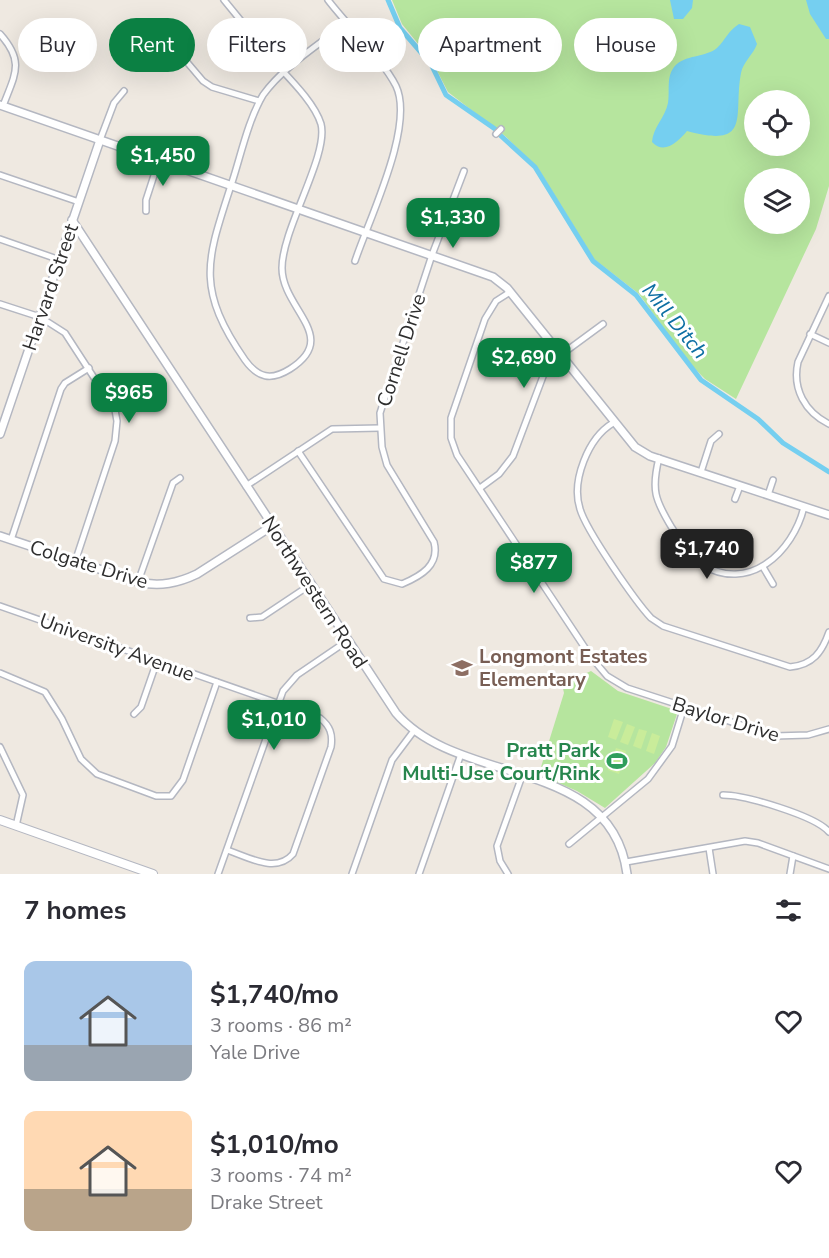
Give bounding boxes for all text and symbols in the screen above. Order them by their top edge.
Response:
chip: Buy [18,18,97,72]
chip: Rent [109,18,195,72]
chip: Filters [207,18,307,72]
chip: New [319,18,406,72]
chip: Apartment [418,18,562,72]
chip: House [574,18,677,72]
map controls [744,90,810,234]
button: locate [744,90,810,156]
pin: $1,450 [114,136,212,187]
text: $1,450 [131,142,195,169]
button: layers [744,168,810,234]
pin: $1,330 [404,198,502,249]
text: $1,330 [421,204,485,231]
street label: Harvard Street [16,219,85,354]
water label: Mill Ditch [636,277,714,365]
street label: Cornell Drive [370,290,432,410]
pin: $2,690 [475,338,573,389]
text: $2,690 [492,344,556,371]
pin: $965 [93,373,165,424]
text: $965 [105,379,153,406]
street label: Northwestern Road [255,511,374,674]
pin: $1,740 [658,529,756,580]
street label: Colgate Drive [27,534,151,595]
text: $1,740 [675,535,739,562]
pin: $877 [498,543,570,594]
text: $877 [510,549,558,576]
street label: University Avenue [35,607,198,688]
place label: Longmont Estates Elementary [479,643,648,693]
school or university icon: Longmont Estates Elementary [450,656,474,680]
street label: Baylor Drive [669,690,783,749]
pin: $1,010 [225,700,323,751]
text: $1,010 [242,706,306,733]
place label: Pratt Park Multi-Use Court/Rink [402,737,601,787]
sports icon: Pratt Park Multi-Use Court/Rink [605,749,629,773]
text: 7 homes [24,893,126,928]
icon: filters [772,894,805,927]
text: $1,740/mo [210,977,339,1012]
icon: home [72,985,144,1057]
icon: heart [772,1005,805,1038]
text: 3 rooms · 86 m² [210,1012,352,1039]
text: Yale Drive [210,1039,300,1066]
text: $1,010/mo [210,1127,339,1162]
icon: home [72,1135,144,1207]
icon: heart [772,1155,805,1188]
text: 3 rooms · 74 m² [210,1162,352,1189]
text: Drake Street [210,1189,323,1216]

